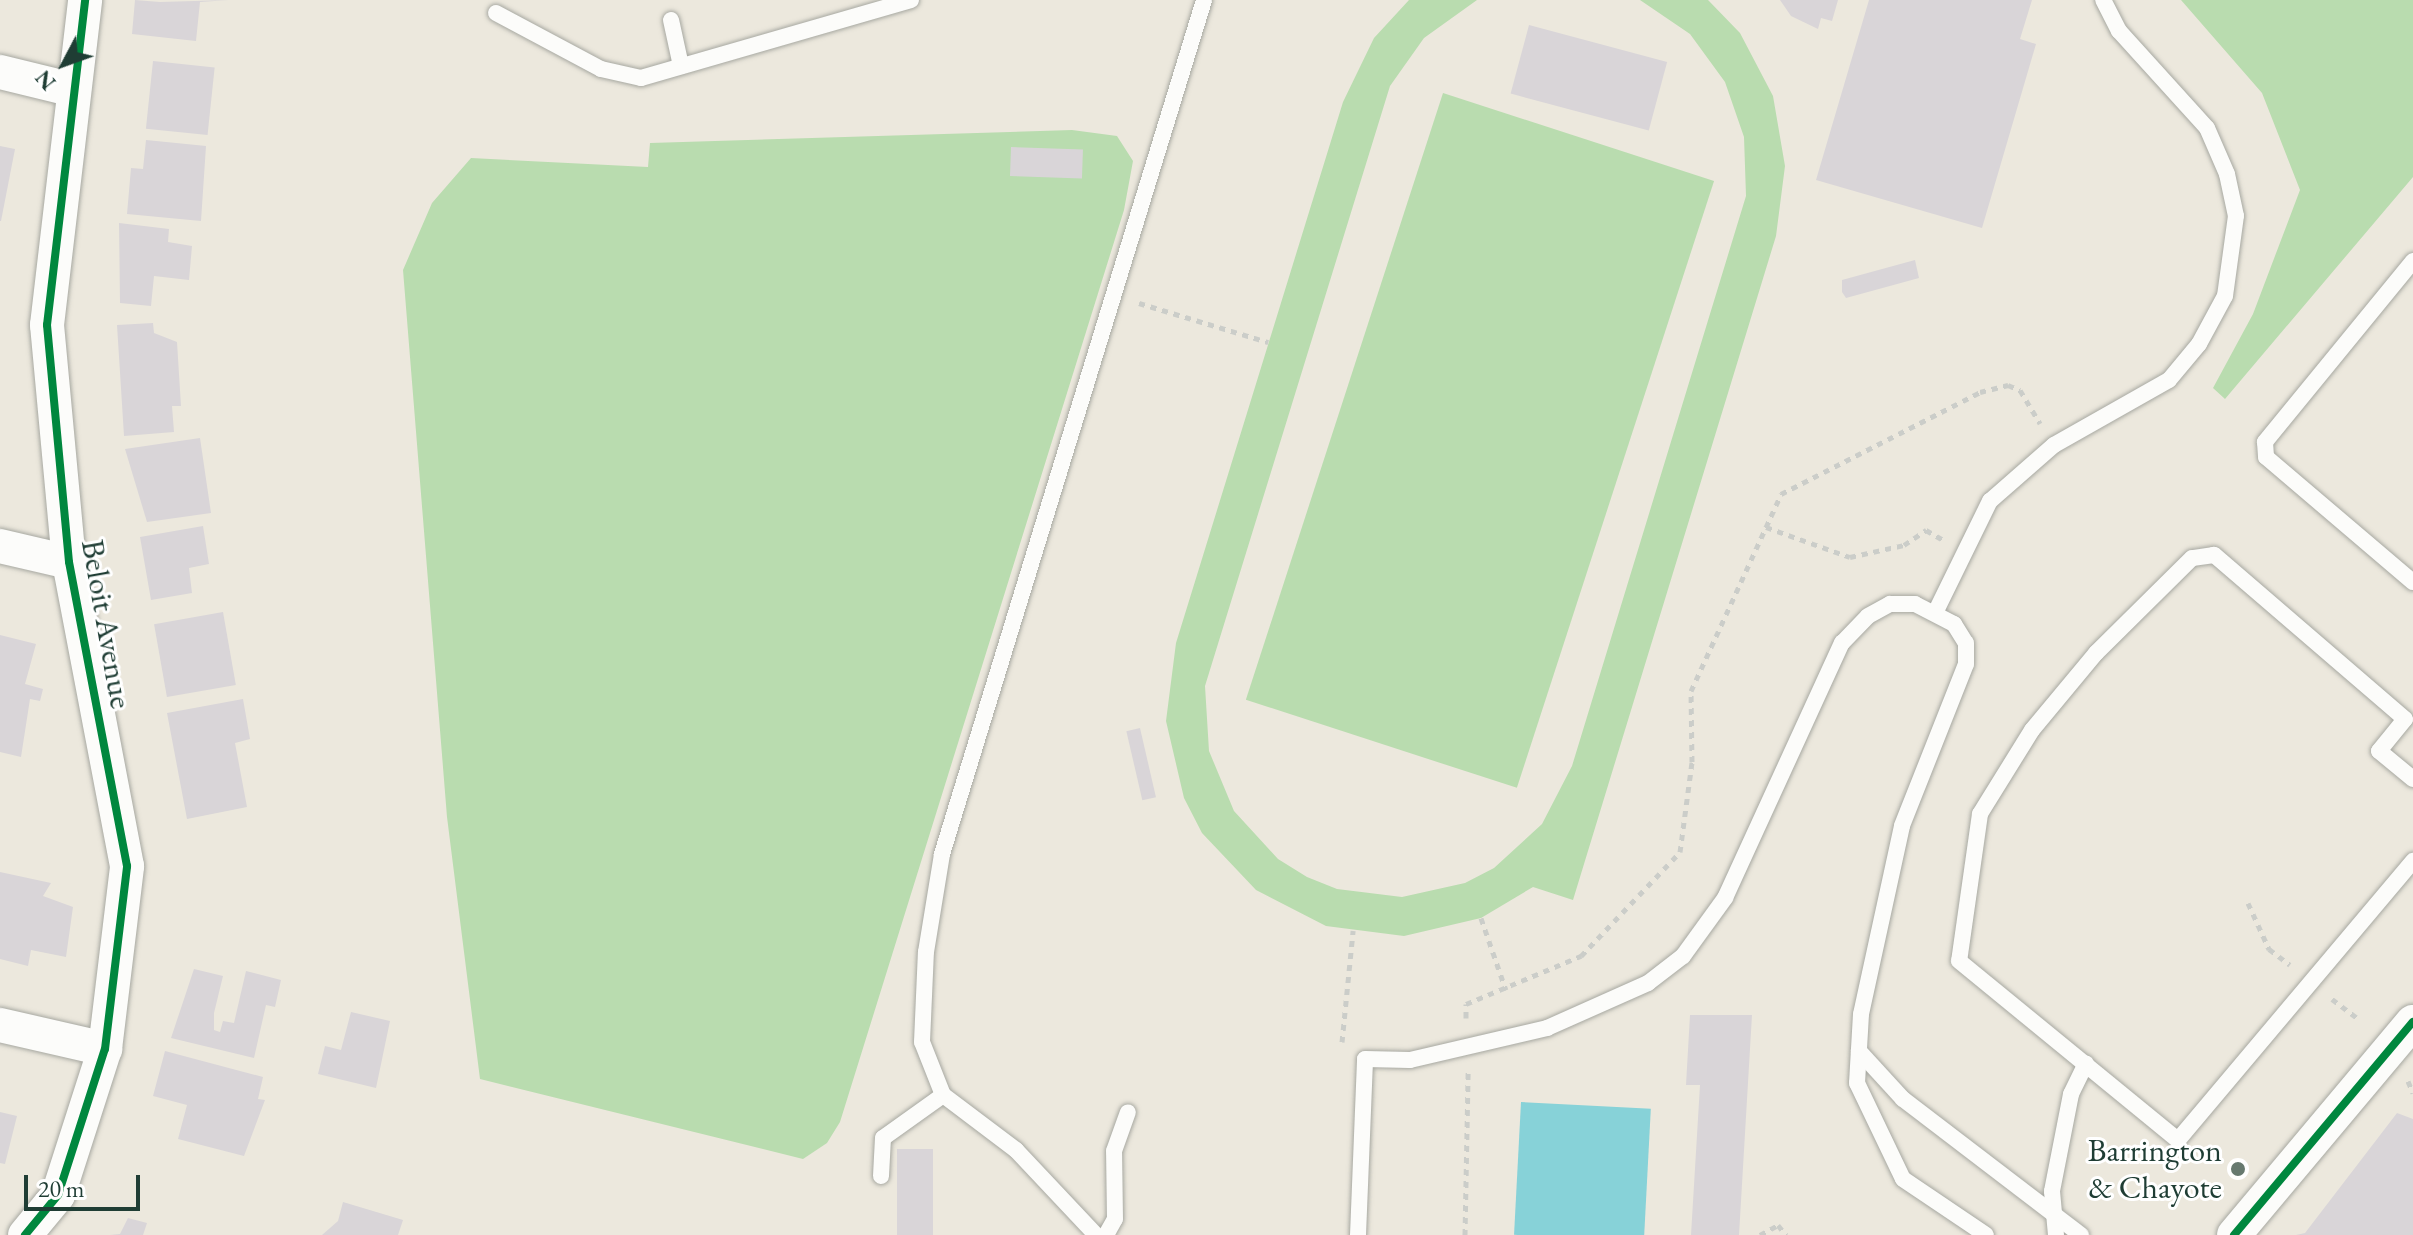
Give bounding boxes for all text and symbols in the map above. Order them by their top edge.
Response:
north arrow [24,24,104,104]
text: N [29,64,62,96]
street label: Beloit Avenue [73,537,141,711]
place label: Barrington & Chayote [2088,1132,2222,1207]
scale bar [28,1159,144,1209]
marker: Barrington & Chayote [2229,1160,2247,1178]
text: 20 m [38,1173,85,1204]

